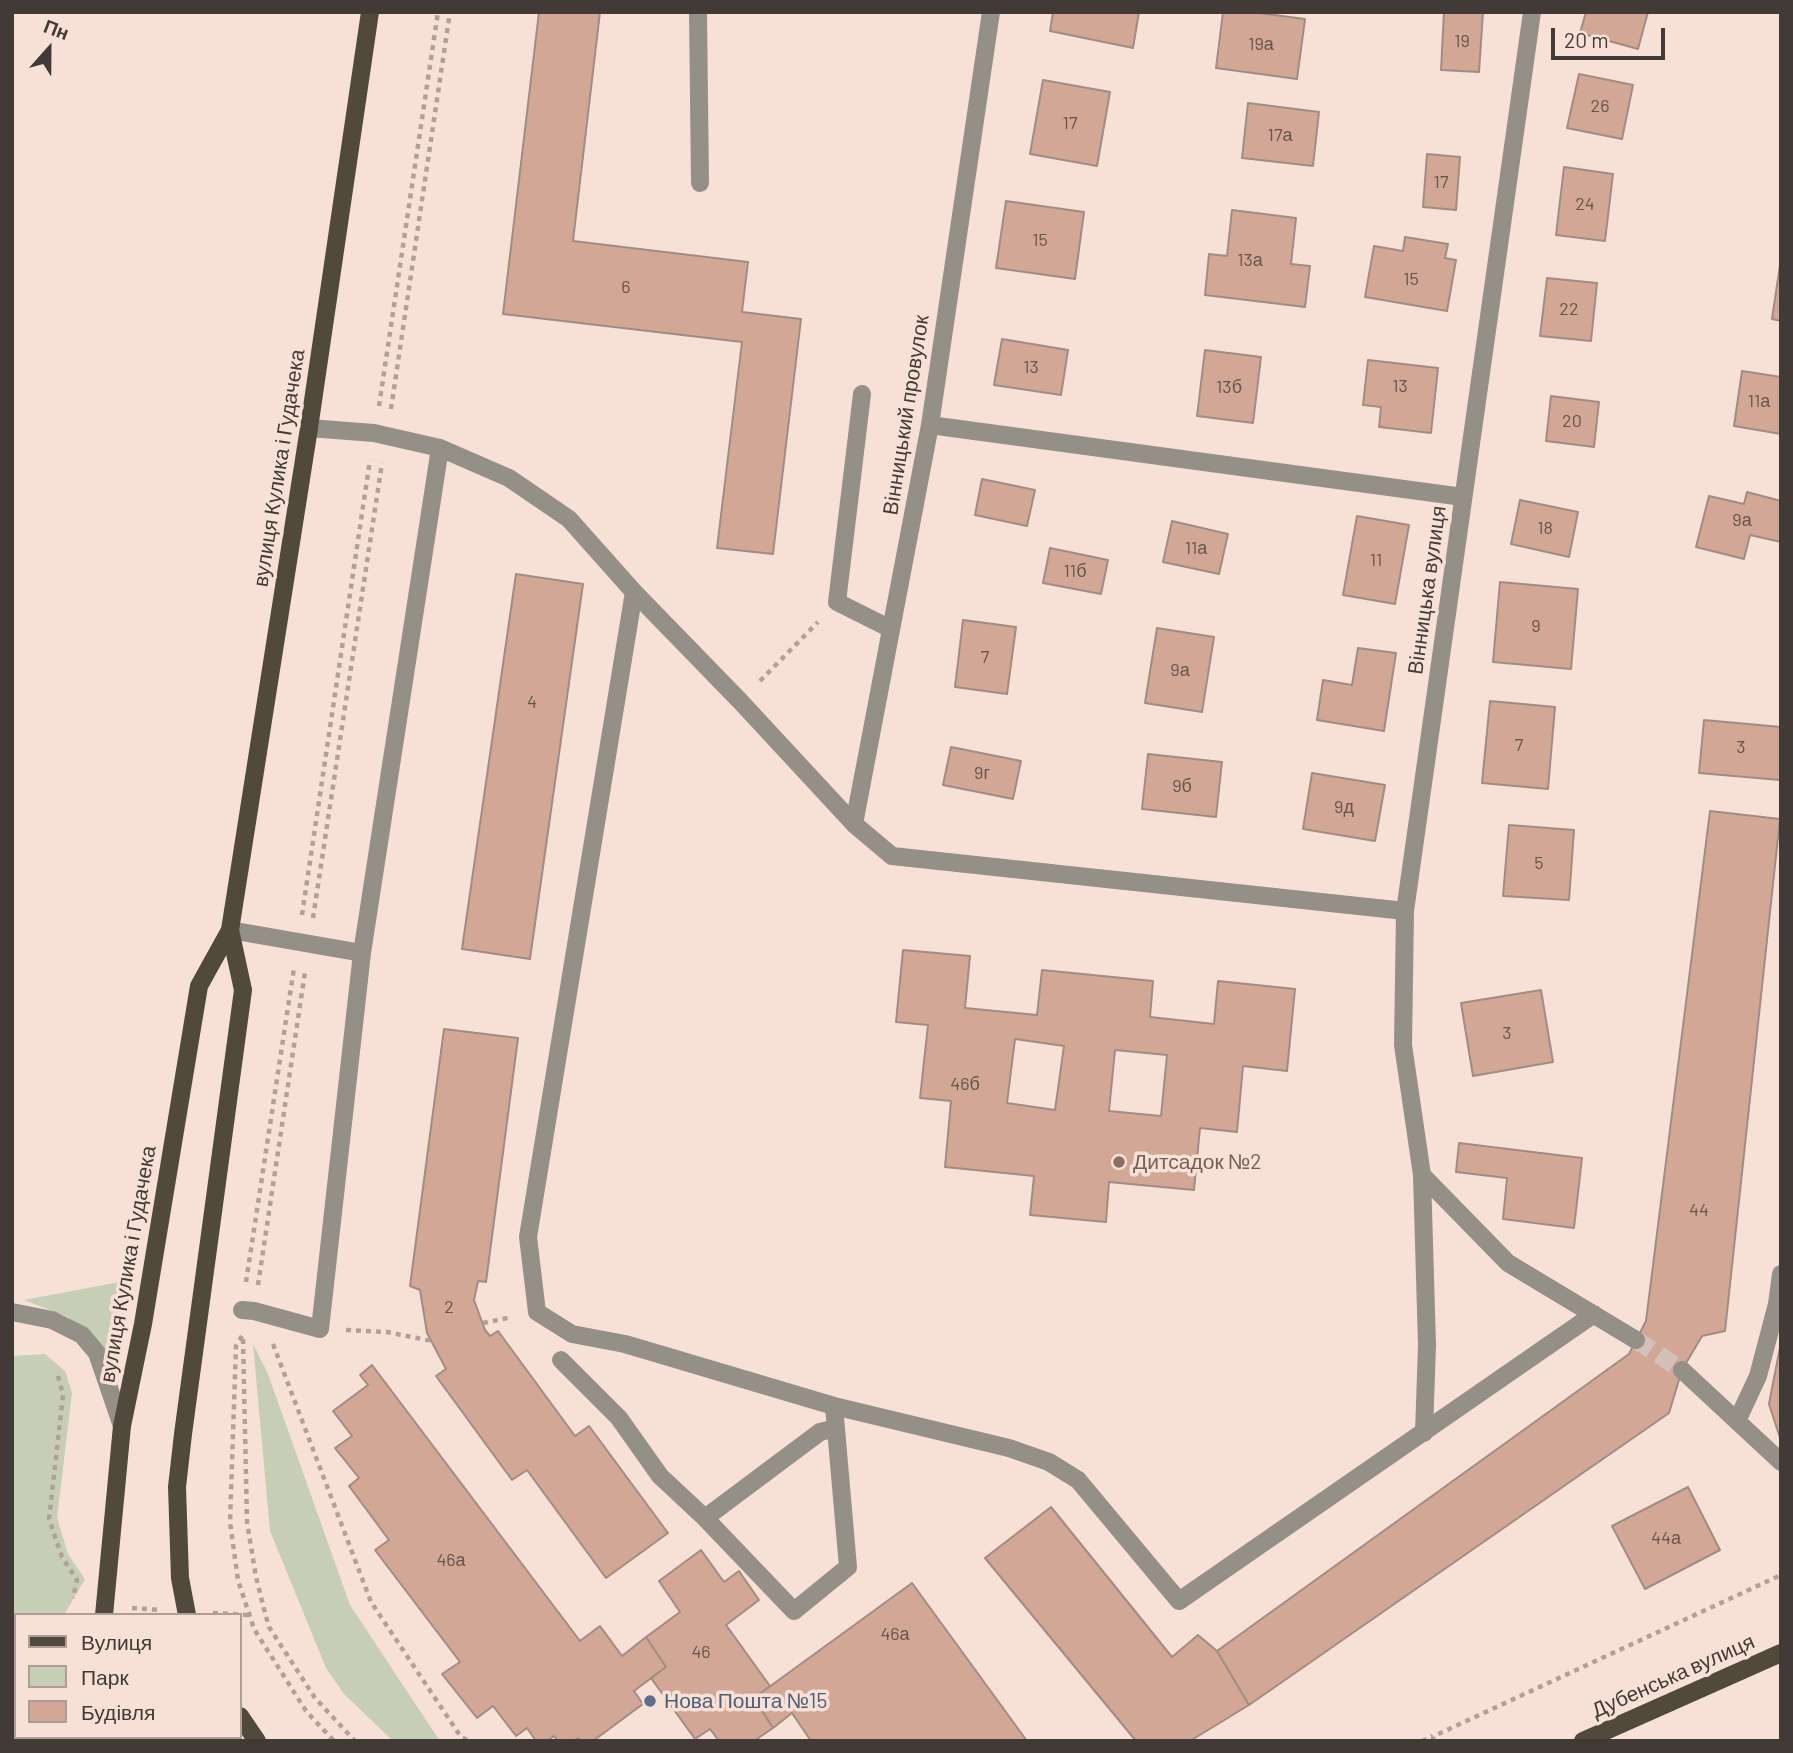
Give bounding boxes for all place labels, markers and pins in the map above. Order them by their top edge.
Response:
place label: Дитсадок №2 [1133,1149,1262,1175]
marker: Дитсадок №2 [1111,1154,1127,1170]
place label: Нова Пошта №15 [664,1688,827,1714]
marker: Нова Пошта №15 [642,1693,658,1709]

